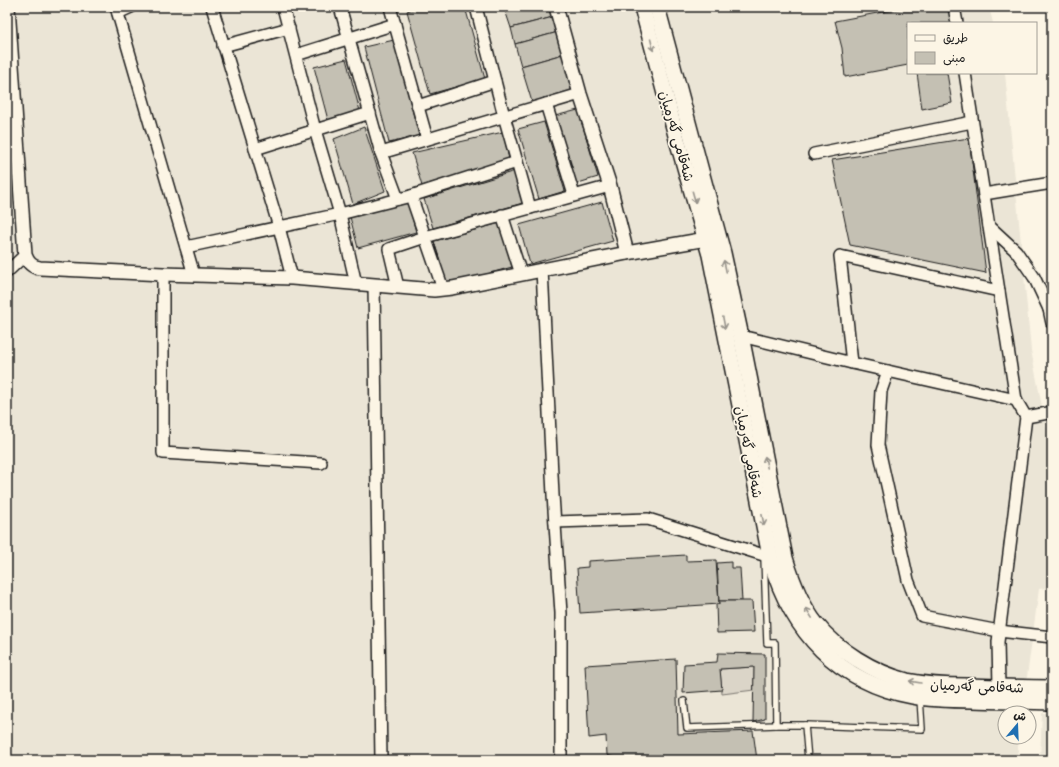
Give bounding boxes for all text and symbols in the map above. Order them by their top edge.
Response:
legend [907,22,1037,74]
text: طريق [943,31,968,47]
one-way arrow [649,38,656,51]
text: مبنى [943,51,966,67]
street label: شەقامی گەرمیان [654,89,698,184]
one-way arrow [691,190,698,203]
one-way arrow [721,260,729,273]
one-way arrow [721,316,729,329]
street label: شەقامی گەرمیان [730,404,766,500]
one-way arrow [761,456,769,469]
one-way arrow [759,513,767,526]
one-way arrow [805,608,813,619]
street label: شەقامی گەرمیان [930,676,1024,698]
one-way arrow [909,678,922,686]
north arrow [997,705,1037,745]
text: ش [1012,708,1028,725]

